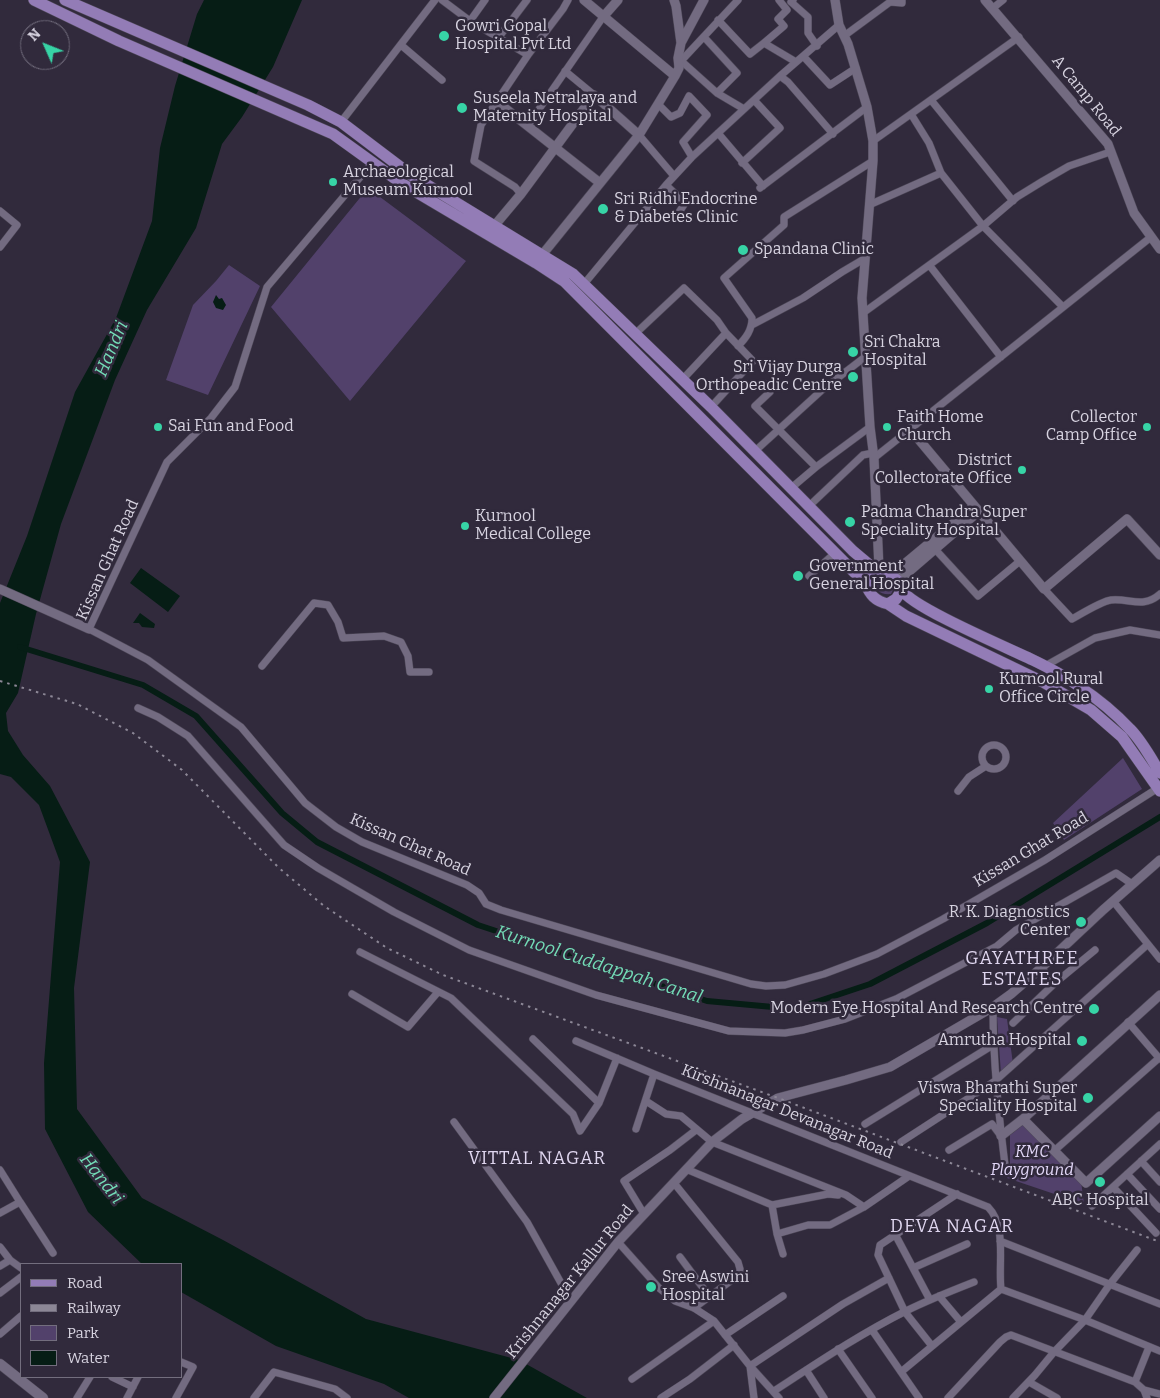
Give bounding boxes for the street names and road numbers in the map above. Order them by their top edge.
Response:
street label: A Camp Road [1047,52,1125,140]
street label: Kissan Ghat Road [73,497,143,623]
street label: Kissan Ghat Road [970,808,1092,892]
street label: Kissan Ghat Road [347,810,473,880]
street label: Kirshnanagar Devanagar Road [678,1061,896,1163]
street label: Krishnanagar Kallur Road [502,1201,638,1363]

